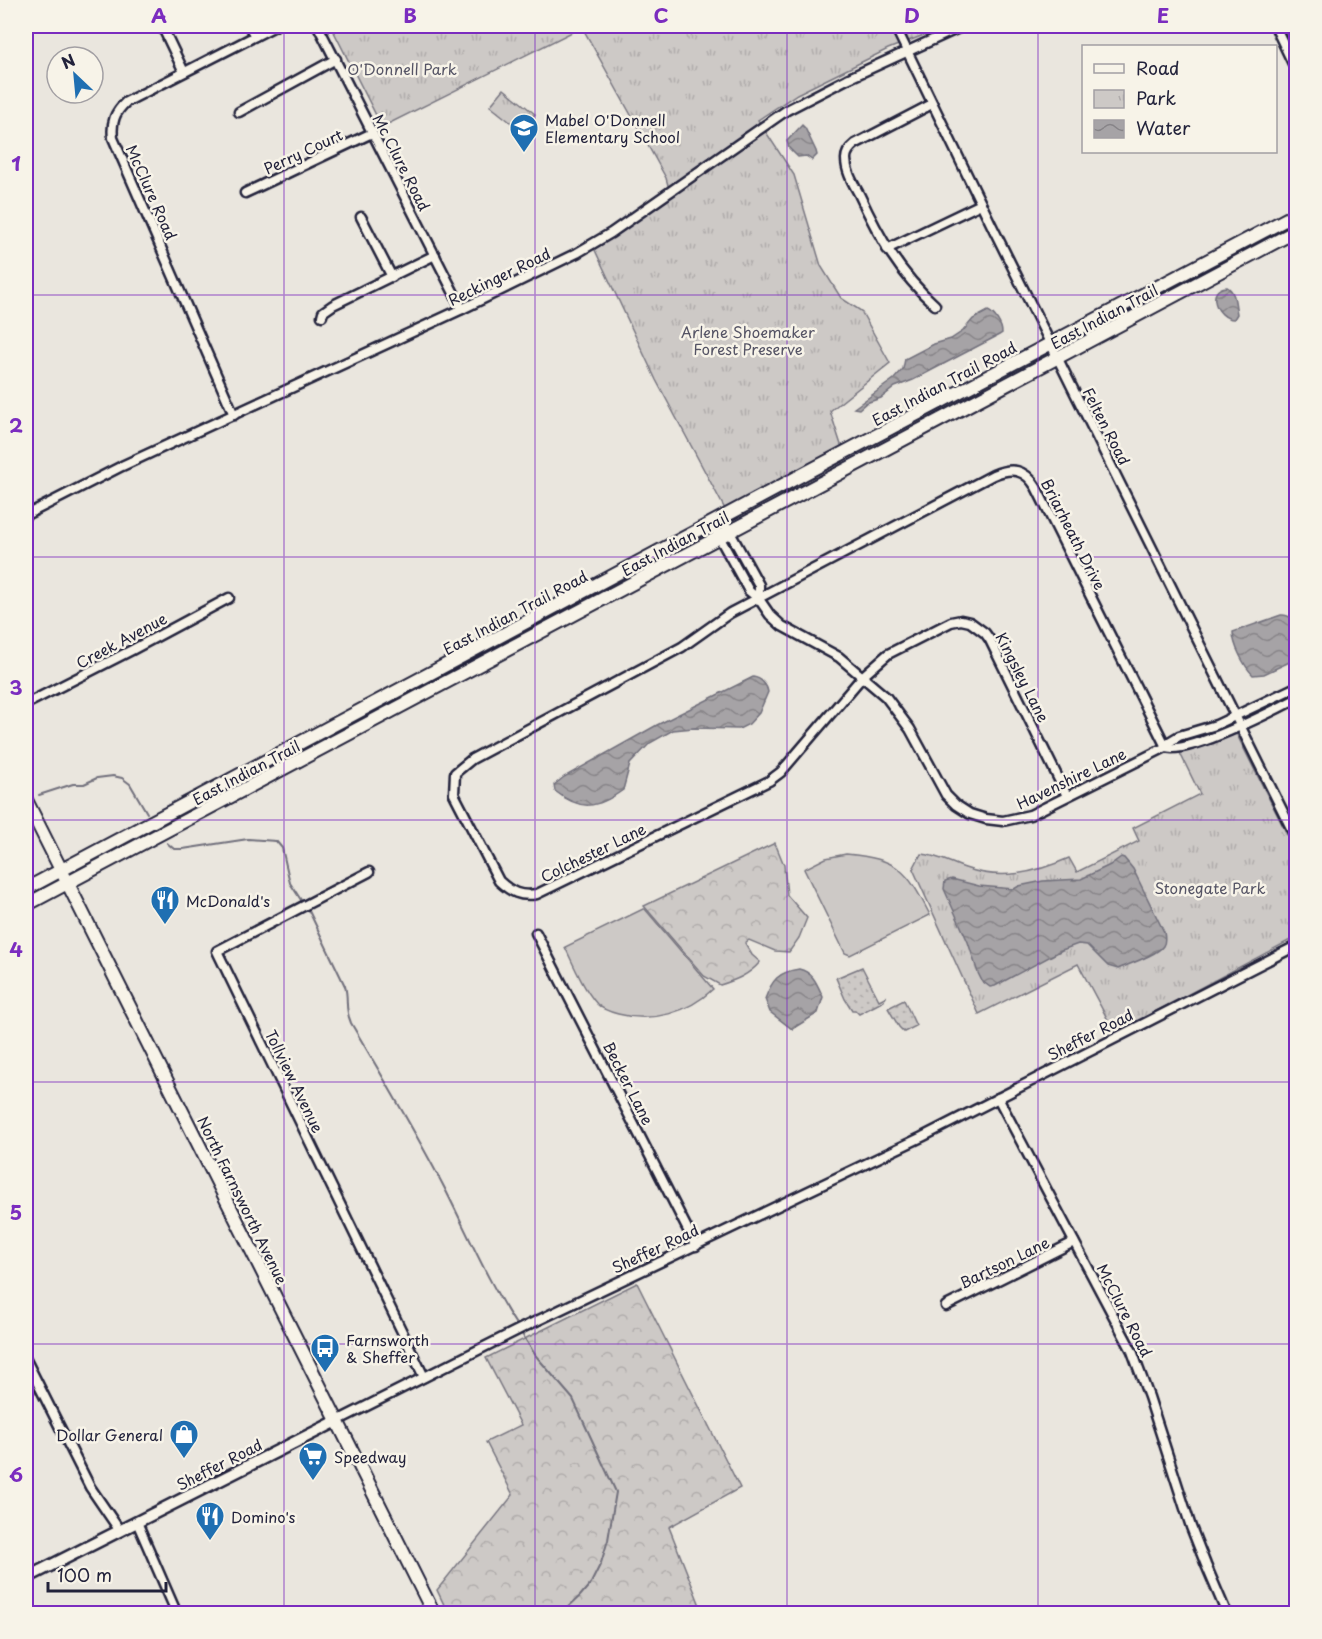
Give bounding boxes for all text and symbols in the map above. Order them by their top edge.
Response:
text: A [151,0,167,30]
text: B [403,0,417,30]
text: C [653,0,669,30]
text: D [904,0,920,30]
text: E [1157,0,1169,30]
north arrow [45,45,105,105]
legend [1082,45,1277,153]
text: N [57,47,79,74]
text: Road [1136,54,1180,81]
park label: O'Donnell Park [347,57,457,80]
text: Park [1136,84,1176,111]
place label: Mabel O'Donnell Elementary School [545,108,680,148]
street label: Mc Clure Road [368,109,436,215]
school or university icon: Mabel O'Donnell Elementary School [508,112,540,154]
text: Water [1136,114,1191,141]
street label: Perry Court [260,123,346,179]
street label: McClure Road [121,141,183,243]
text: 1 [11,148,21,178]
street label: Reckinger Road [444,241,554,311]
street label: East Indian Trail [1046,278,1162,354]
park label: Arlene Shoemaker Forest Preserve [681,320,815,360]
street label: East Indian Trail Road [868,335,1021,431]
street label: Felten Road [1078,383,1136,469]
text: 2 [9,410,23,440]
street label: Briarheath Drive [1036,474,1112,594]
street label: East Indian Trail [617,505,733,581]
street label: East Indian Trail Road [439,564,592,660]
street label: Creek Avenue [71,606,171,674]
street label: Kingsley Lane [990,628,1056,726]
text: 3 [9,672,23,702]
street label: East Indian Trail [188,734,304,810]
street label: Havenshire Lane [1012,741,1130,815]
street label: Colchester Lane [536,817,650,887]
park label: Stonegate Park [1154,876,1266,899]
restaurant icon: McDonald's [149,884,181,926]
place label: McDonald's [186,889,270,912]
text: 4 [9,934,23,964]
street label: Sheffer Road [1043,1002,1137,1066]
street label: Tollview Avenue [260,1026,330,1136]
street label: Becker Lane [598,1037,660,1129]
street label: North Farnsworth Avenue [192,1112,294,1288]
text: 5 [10,1197,22,1227]
street label: Sheffer Road [608,1218,702,1278]
street label: Bartson Lane [955,1230,1053,1294]
street label: McClure Road [1092,1259,1159,1361]
place label: Farnsworth & Sheffer [346,1328,429,1368]
bus stop icon: Farnsworth & Sheffer [309,1332,341,1374]
shop icon: Dollar General [168,1418,200,1460]
place label: Dollar General [56,1423,163,1446]
street label: Sheffer Road [172,1432,266,1496]
supermarket icon: Speedway [297,1440,329,1482]
place label: Speedway [334,1445,406,1468]
text: 6 [9,1459,23,1489]
restaurant icon: Domino's [194,1500,226,1542]
place label: Domino's [231,1505,296,1528]
scale bar [48,1555,166,1593]
text: 100 m [57,1561,112,1588]

